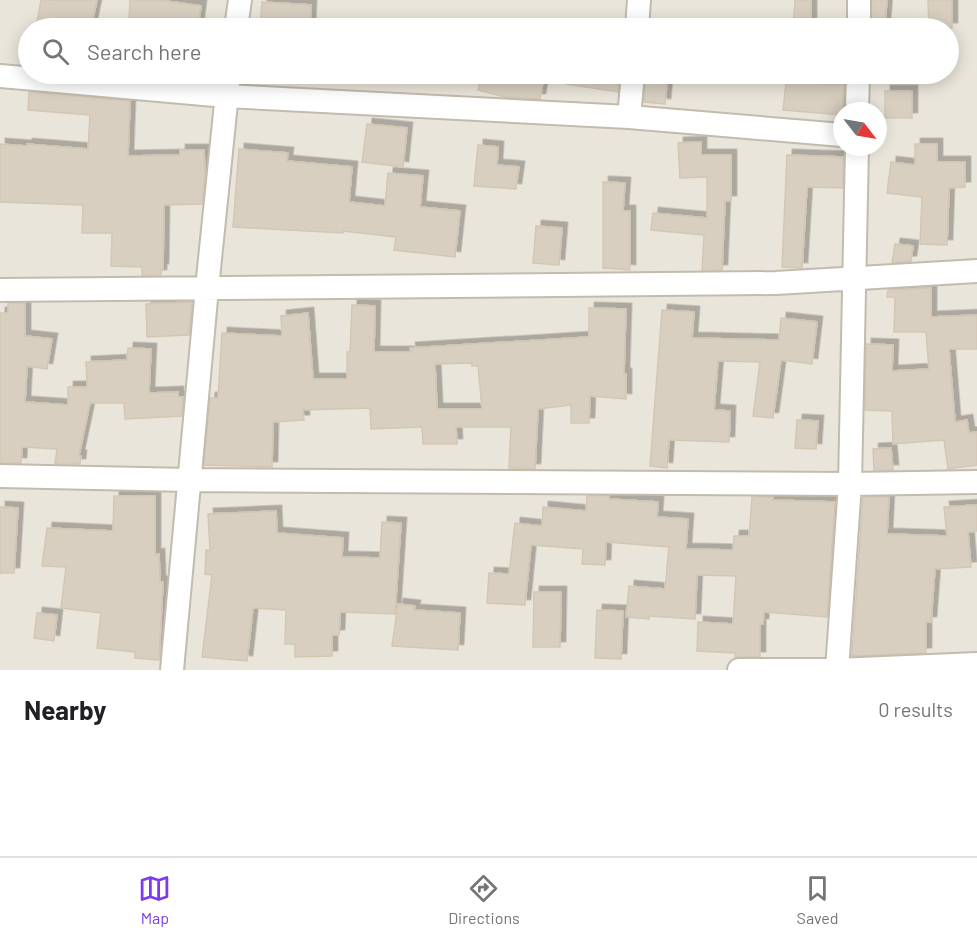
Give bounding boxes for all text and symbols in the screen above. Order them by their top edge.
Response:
search box [18,18,959,84]
icon: search [39,35,72,68]
text: Search here [87,38,201,64]
north arrow [833,102,887,156]
text: Nearby [24,694,106,725]
text: 0 results [878,697,953,721]
tab: Map [138,872,171,927]
tab: Directions [448,872,520,927]
tab: Saved [797,872,839,927]

